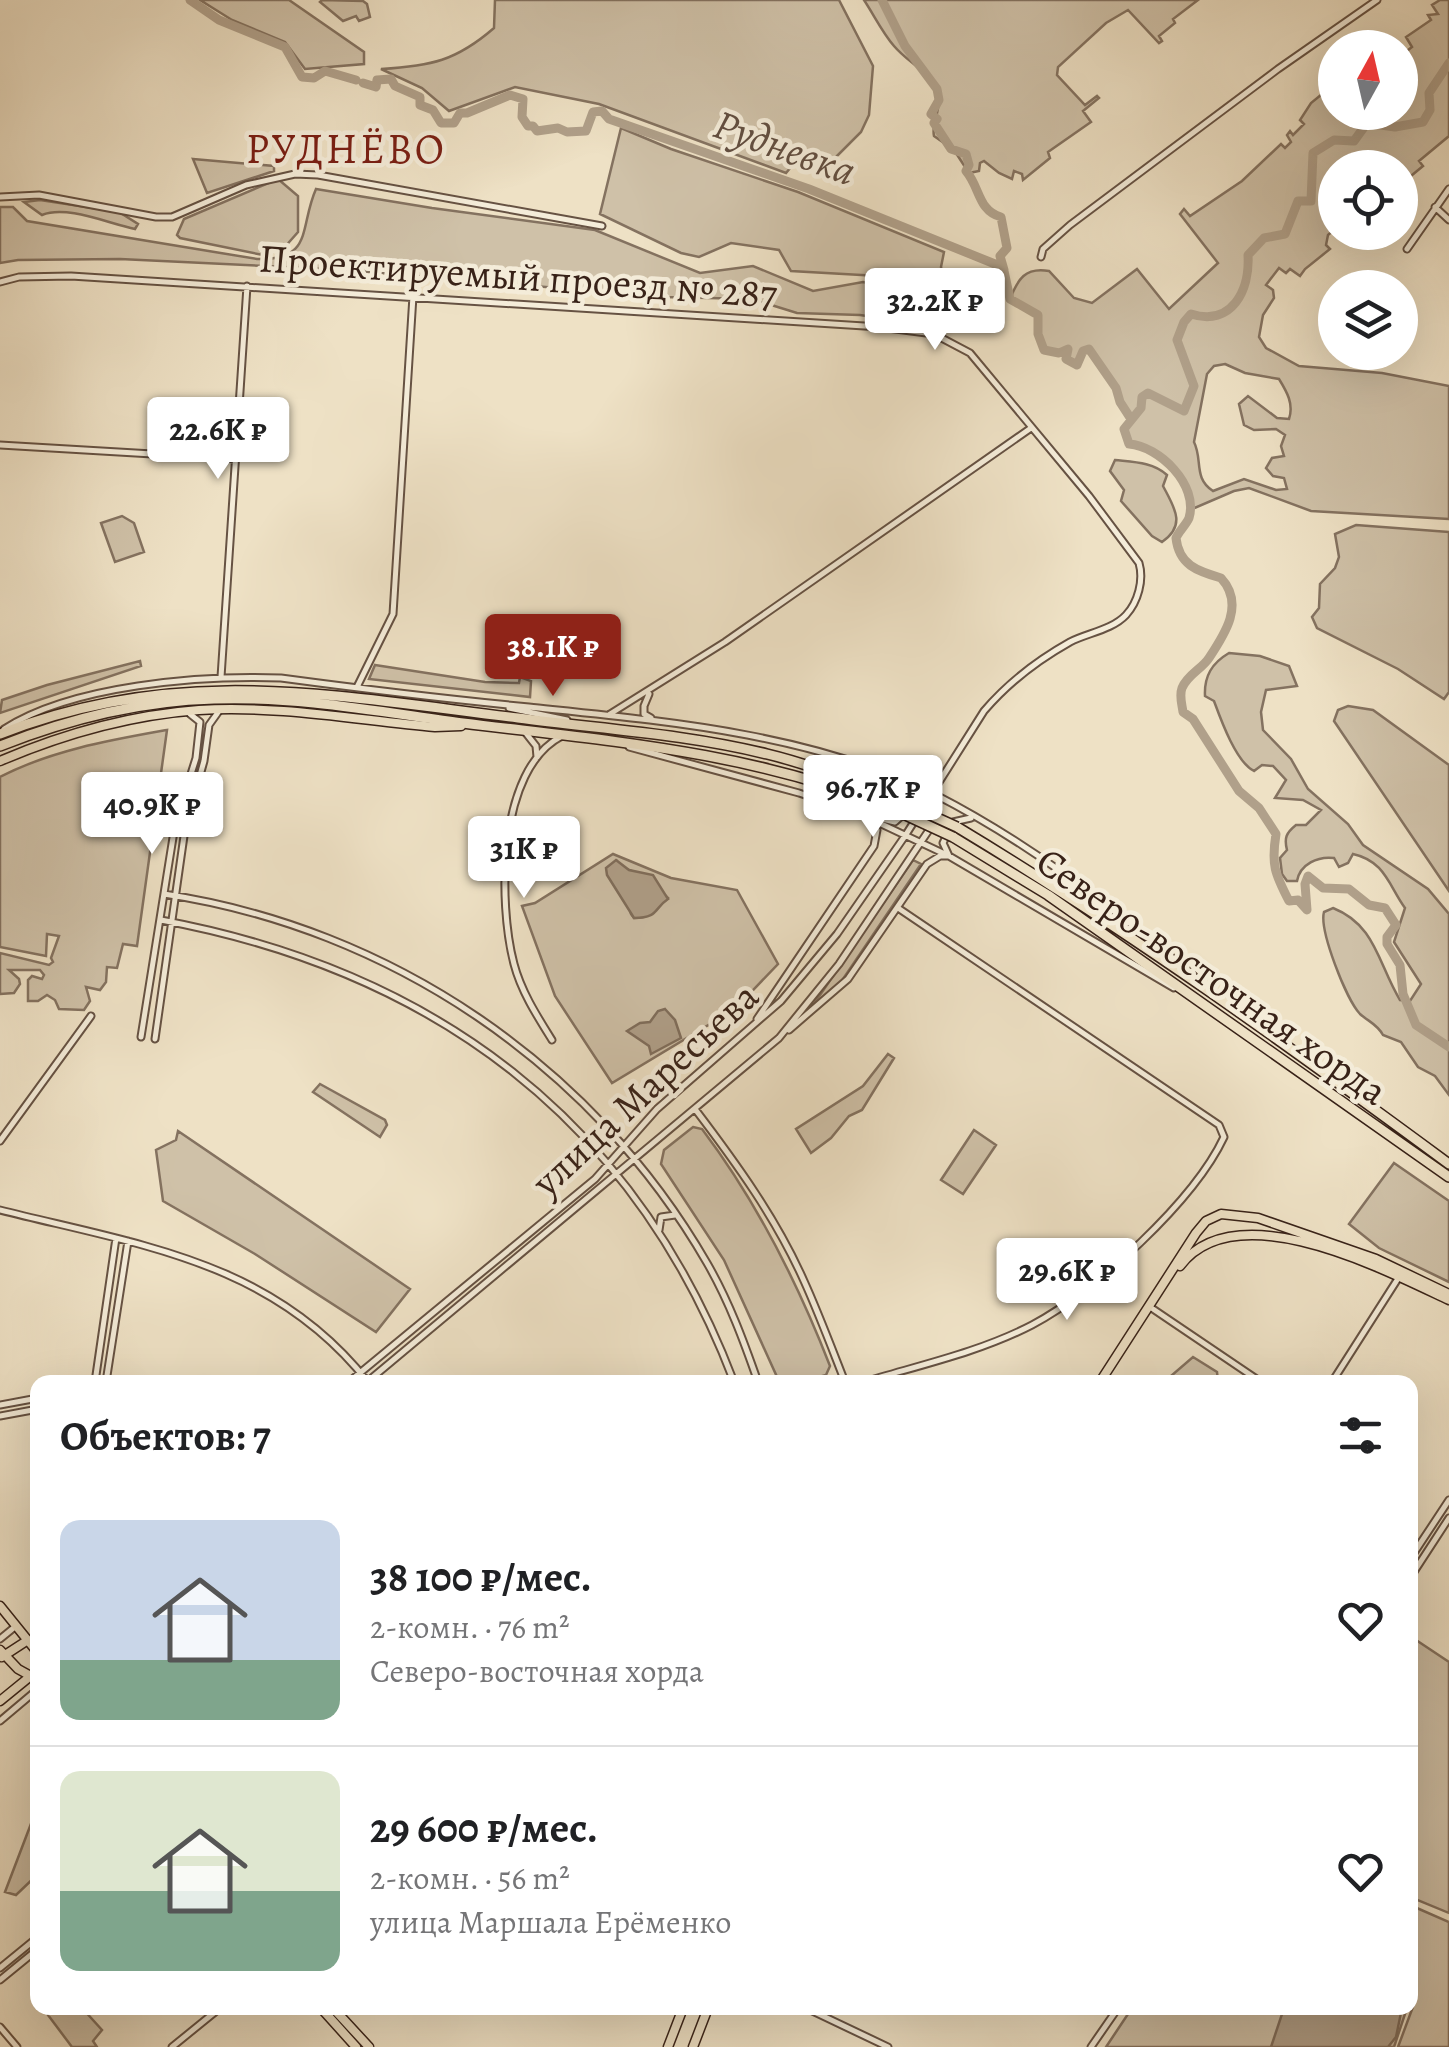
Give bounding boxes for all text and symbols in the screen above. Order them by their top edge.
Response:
north arrow [1318,30,1418,130]
map controls [1318,30,1418,370]
water label: Рудневка [706,95,864,199]
district label: РУДНЁВО [246,120,446,177]
button: locate [1318,150,1418,250]
street label: Проектируемый проезд № 287 [257,230,779,322]
pin: 32.2K ₽ [843,268,1027,353]
button: layers [1318,270,1418,370]
text: 32.2K ₽ [887,278,983,322]
pin: 22.6K ₽ [126,397,310,482]
text: 22.6K ₽ [169,407,267,451]
pin: 38.1K ₽ [461,614,645,699]
text: 38.1K ₽ [507,624,599,668]
pin: 96.7K ₽ [781,755,965,840]
text: 96.7K ₽ [825,765,921,809]
pin: 40.9K ₽ [60,772,244,857]
text: 40.9K ₽ [103,782,201,826]
pin: 31K ₽ [454,816,594,901]
text: 31K ₽ [490,826,558,870]
street label: Северо-восточная хорда [1025,834,1399,1118]
street label: улица Маресьева [519,969,771,1209]
pin: 29.6K ₽ [975,1238,1159,1323]
text: 29.6K ₽ [1019,1248,1115,1292]
text: Объектов: 7 [60,1407,271,1464]
icon: filters [1333,1408,1388,1463]
text: 38 100 ₽/мес. [370,1548,592,1605]
icon: home [140,1560,260,1680]
icon: heart [1333,1593,1388,1648]
text: 2-комн. · 76 m² [370,1605,569,1649]
text: Северо-восточная хорда [370,1649,704,1693]
text: 29 600 ₽/мес. [370,1799,598,1856]
icon: home [140,1811,260,1931]
icon: heart [1333,1844,1388,1899]
text: 2-комн. · 56 m² [370,1856,570,1900]
text: улица Маршала Ерёменко [370,1900,731,1944]

